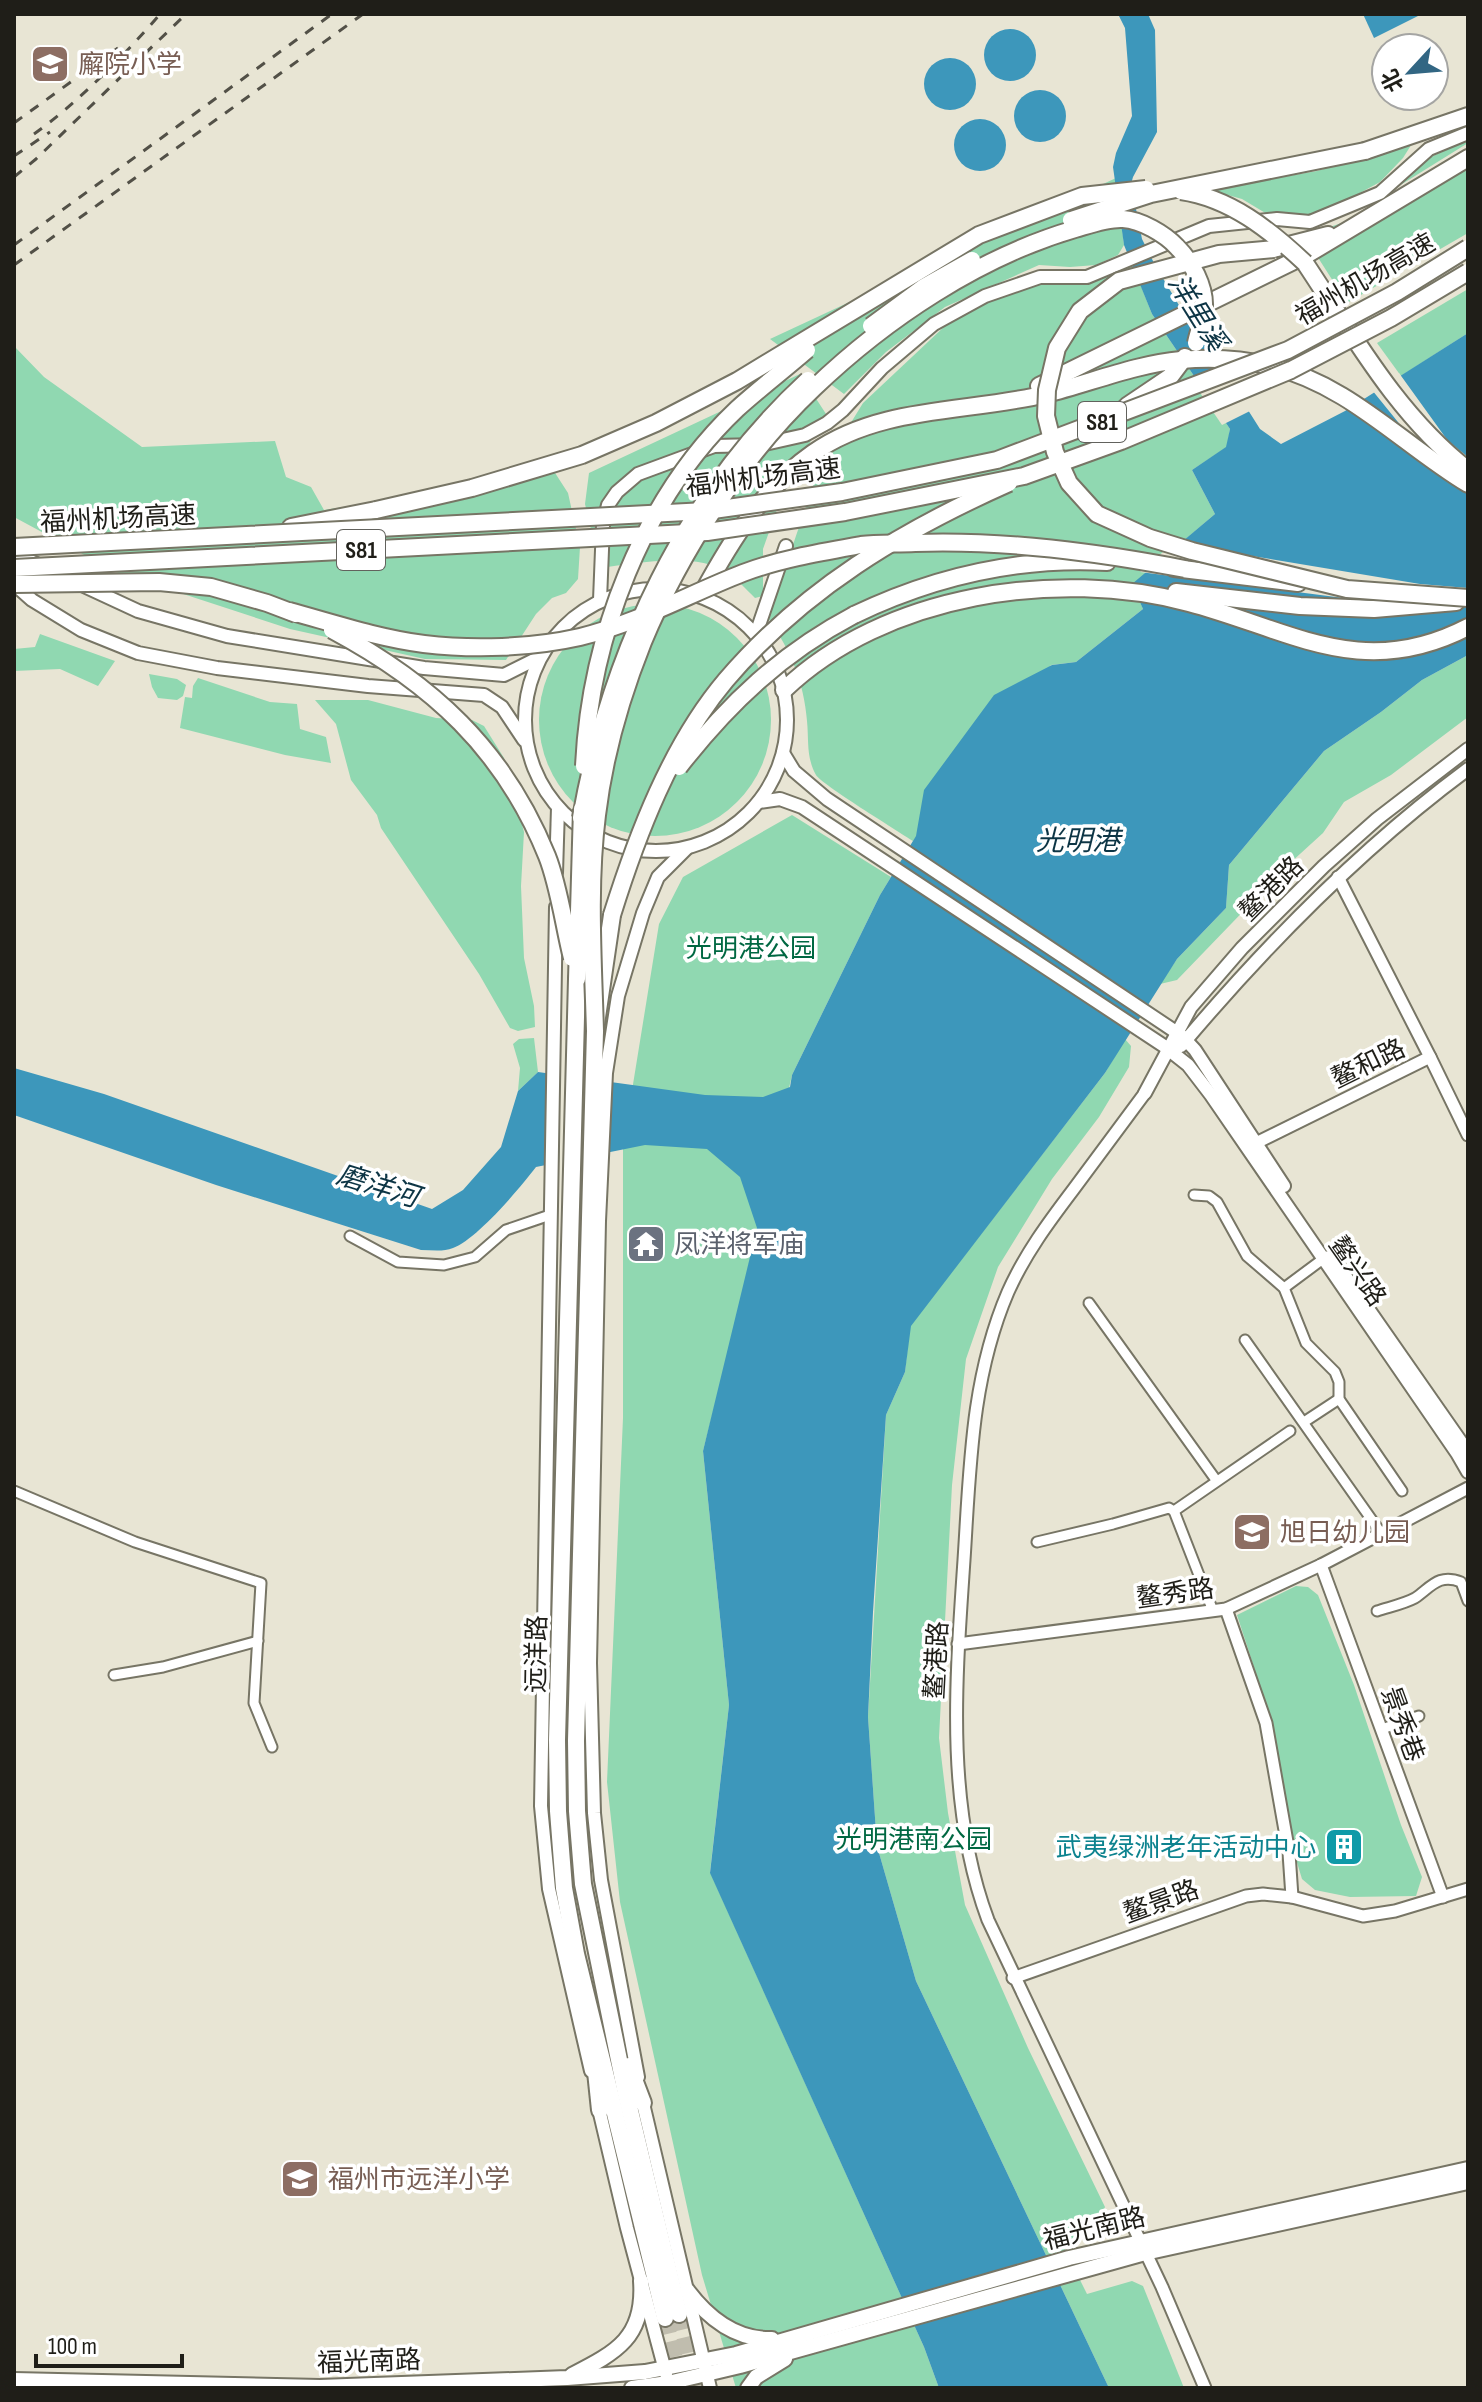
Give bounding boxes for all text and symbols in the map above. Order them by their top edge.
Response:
north arrow [1370,32,1450,112]
school or university icon: 廨院小学 [29,43,71,85]
place label: 廨院小学 [78,50,182,81]
text: 北 [1376,64,1410,96]
street label: 福州机场高速 [1290,228,1441,333]
water label: 洋里溪 [1160,268,1235,360]
road number: S81 [1078,402,1126,442]
street label: 福州机场高速 [684,454,842,503]
street label: 福州机场高速 [39,500,197,539]
road number: S81 [337,530,385,570]
water label: 光明港 [1036,825,1124,858]
street label: 鳌港路 [1234,851,1311,928]
park label: 光明港公园 [686,934,816,965]
street label: 鳌和路 [1327,1033,1411,1095]
water label: 磨洋河 [333,1158,427,1216]
temple icon: 凤洋将军庙 [625,1223,667,1265]
place label: 凤洋将军庙 [674,1230,804,1261]
street label: 鳌兴路 [1322,1231,1392,1313]
school or university icon: 旭日幼儿园 [1231,1511,1273,1553]
place label: 旭日幼儿园 [1280,1518,1410,1549]
street label: 鳌秀路 [1134,1574,1216,1615]
street label: 远洋路 [521,1615,554,1693]
street label: 鳌港路 [920,1620,955,1700]
street label: 景秀巷 [1374,1683,1429,1766]
park label: 光明港南公园 [836,1825,992,1856]
building icon: 武夷绿洲老年活动中心 [1323,1826,1365,1868]
place label: 武夷绿洲老年活动中心 [1056,1833,1316,1864]
street label: 鳌景路 [1120,1875,1203,1930]
school or university icon: 福州市远洋小学 [279,2158,321,2200]
place label: 福州市远洋小学 [328,2165,510,2196]
street label: 福光南路 [1040,2202,1149,2257]
scale bar [36,2318,182,2368]
text: 100 m [48,2332,97,2361]
street label: 福光南路 [317,2345,422,2380]

